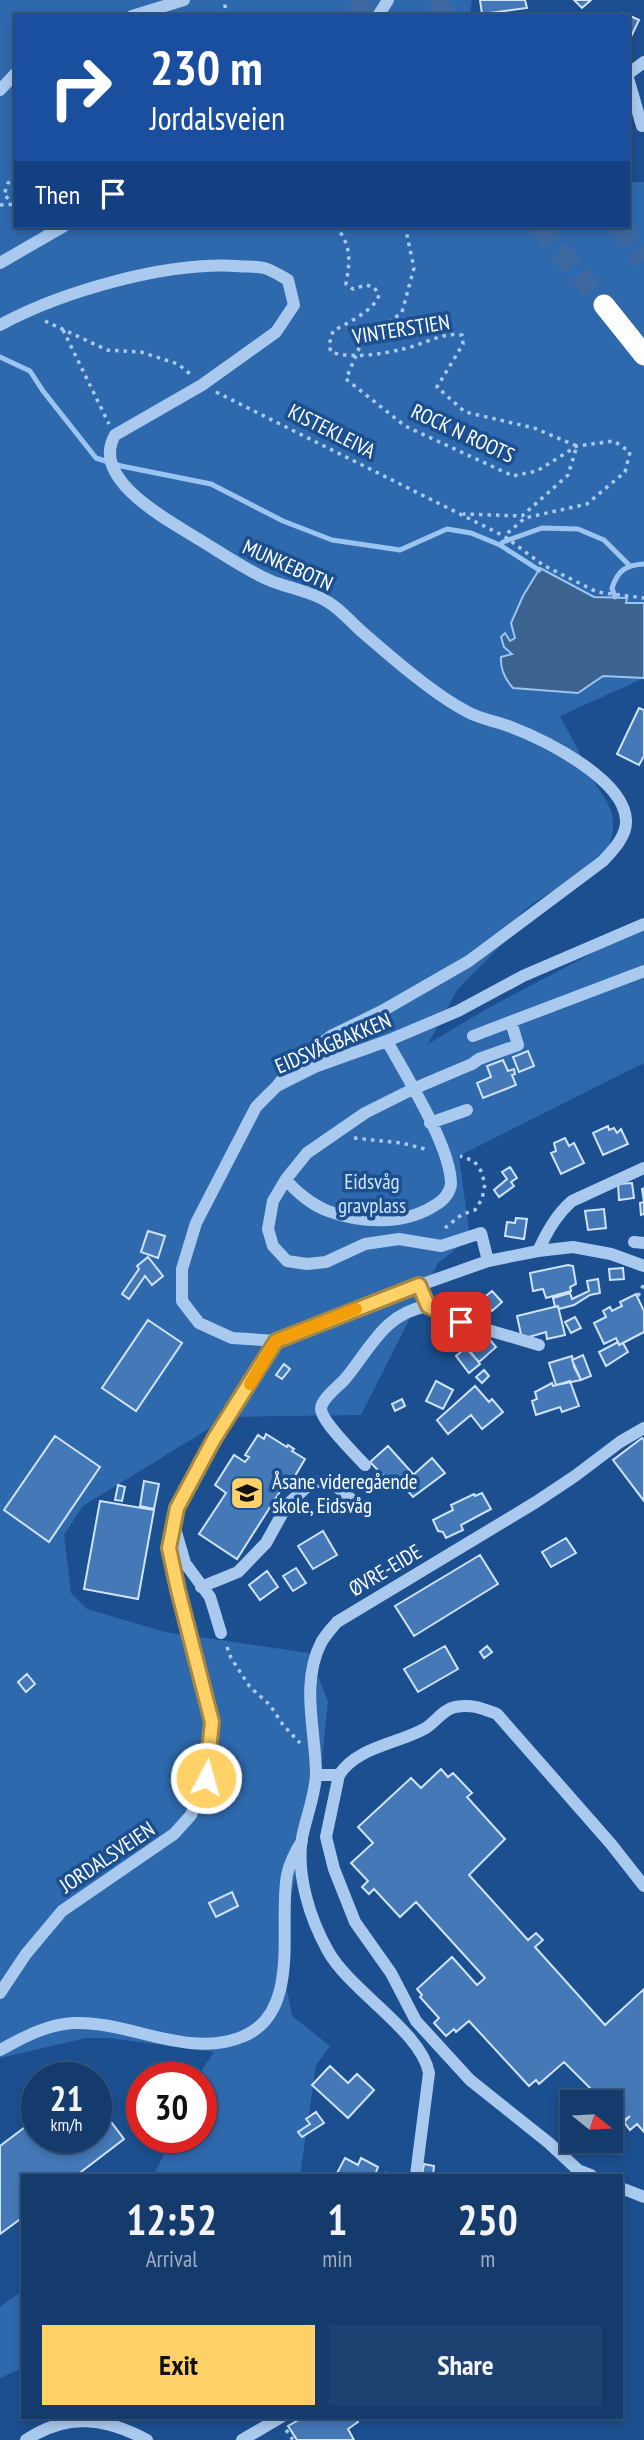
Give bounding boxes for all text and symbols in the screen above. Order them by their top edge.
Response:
text: 230 m [150,35,263,99]
icon: right [35,42,126,133]
text: Jordalsveien [150,97,285,139]
icon: arrive [94,175,132,213]
text: Then [35,178,80,211]
street label: VINTERSTIEN [350,308,451,350]
street label: ROCK N ROOTS [407,397,519,469]
street label: KISTEKLEIVA [284,398,380,464]
street label: MUNKEBOTN [239,533,337,597]
street label: EIDSVÅGBAKKEN [271,1006,395,1080]
park label: Eidsvåg gravplass [338,1168,406,1219]
pin [431,1292,491,1352]
icon: arrive [442,1303,480,1341]
place label: Åsane videregående skole, Eidsvåg [272,1468,418,1519]
school or university icon: Åsane videregående skole, Eidsvåg [228,1474,266,1512]
street label: ØVRE-EIDE [344,1538,426,1602]
position arrow [169,1741,243,1815]
street label: JORDALSVEIEN [54,1815,160,1899]
speed limit sign: 30 [126,2062,217,2153]
text: 21 [50,2075,83,2121]
north arrow [560,2090,623,2152]
map controls [560,2090,623,2153]
text: km/h [51,2113,82,2136]
text: 12:52 [126,2192,217,2247]
text: 1 [327,2192,347,2247]
text: 250 [458,2192,518,2247]
text: Arrival [146,2244,198,2273]
text: min [322,2244,352,2273]
text: m [480,2244,495,2273]
button: Exit [42,2325,315,2405]
button: Share [329,2325,602,2405]

